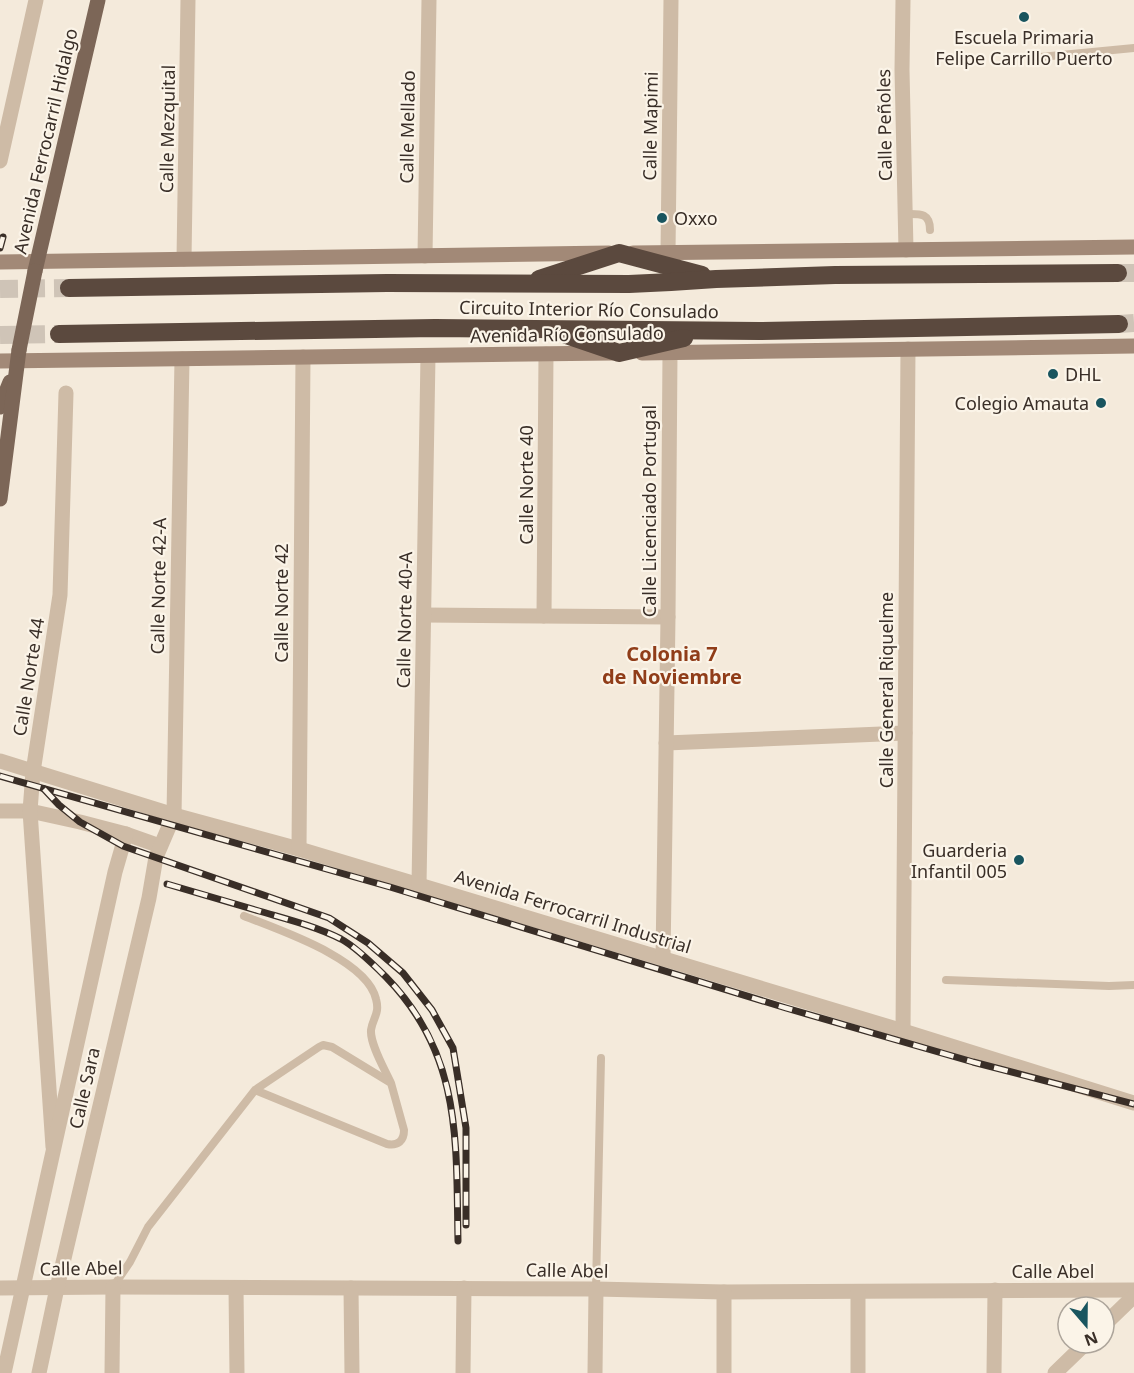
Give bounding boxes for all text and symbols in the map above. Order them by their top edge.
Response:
marker: Escuela Primaria Felipe Carrillo Puerto [1017,10,1031,24]
place label: Escuela Primaria Felipe Carrillo Puerto [935,25,1113,70]
street label: Avenida Ferrocarril Hidalgo [7,26,83,256]
street label: Calle Mezquital [154,65,180,193]
street label: Calle Peñoles [871,69,897,181]
street label: Calle Mellado [394,70,420,184]
street label: Calle Mapimi [637,71,663,181]
place label: Oxxo [674,206,718,230]
marker: Oxxo [655,211,669,225]
street label: Circuito Interior Río Consulado [459,295,719,323]
street label: Avenida Río Consulado [470,320,664,348]
place label: DHL [1065,362,1101,386]
marker: DHL [1046,367,1060,381]
place label: Colegio Amauta [955,391,1089,415]
marker: Colegio Amauta [1094,396,1108,410]
street label: Calle Licenciado Portugal [637,405,661,617]
street label: Calle Norte 40 [514,425,538,545]
street label: Calle Norte 42-A [145,517,171,655]
street label: Calle Norte 42 [269,543,293,663]
street label: Calle Norte 40-A [391,551,417,689]
street label: Calle General Riquelme [874,592,898,788]
street label: Calle Norte 44 [7,616,49,738]
district label: Colonia 7 de Noviembre [602,640,742,690]
place label: Guarderia Infantil 005 [911,838,1007,883]
marker: Guarderia Infantil 005 [1012,853,1026,867]
street label: Avenida Ferrocarril Industrial [452,864,694,958]
street label: Calle Sara [63,1045,105,1131]
street label: Calle Abel [39,1255,123,1281]
street label: Calle Abel [525,1257,609,1283]
street label: Calle Abel [1012,1259,1094,1283]
north arrow [1056,1295,1116,1355]
text: N [1081,1327,1101,1352]

